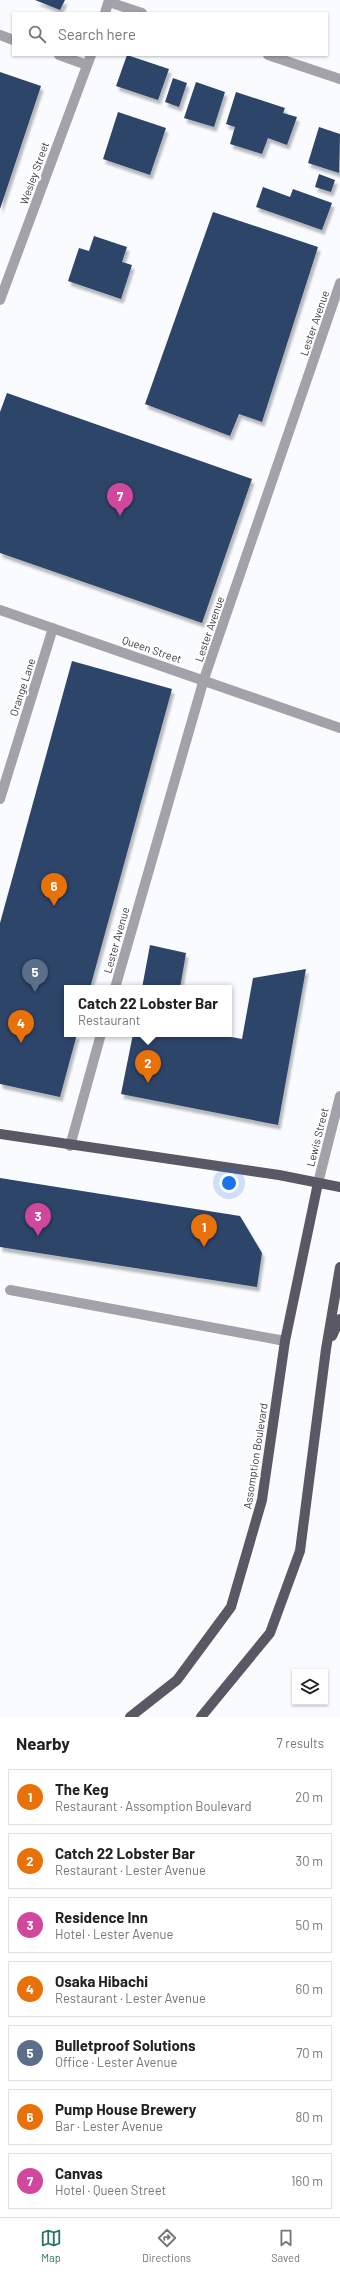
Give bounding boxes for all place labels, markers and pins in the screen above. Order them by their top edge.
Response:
pin: 7 [107,483,133,516]
pin: 6 [41,873,67,906]
pin: 5 [22,959,48,992]
pin: 4 [8,1010,34,1043]
pin: 2 [135,1050,161,1083]
pin: 3 [25,1203,51,1236]
pin: 1 [191,1214,217,1247]

